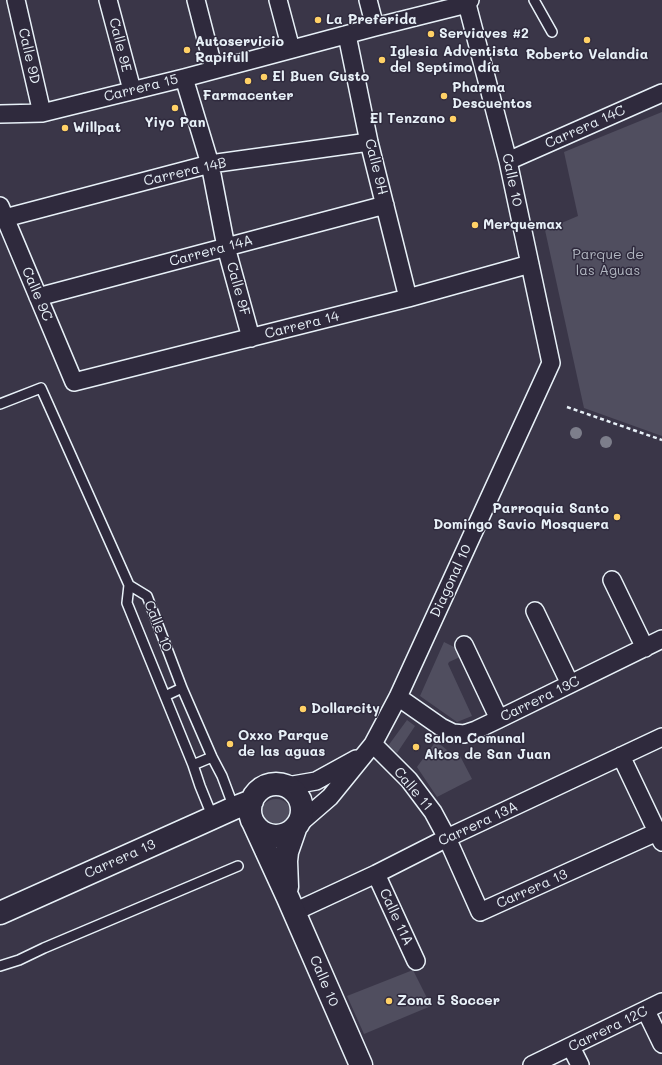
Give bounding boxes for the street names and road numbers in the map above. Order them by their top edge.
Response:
street label: Calle 9E [105,16,135,74]
street label: Calle 9D [14,26,44,86]
street label: Carrera 15 [102,71,180,105]
street label: Carrera 14C [542,102,628,152]
street label: Calle 9H [361,137,391,197]
street label: Calle 10 [498,152,526,208]
street label: Carrera 14B [142,154,228,190]
street label: Carrera 14A [167,232,255,270]
street label: Calle 9F [223,260,253,318]
street label: Calle 9C [18,264,56,324]
street label: Carrera 14 [263,308,341,342]
street label: Diagonal 10 [427,542,475,620]
street label: Calle 10 [140,598,176,654]
street label: Carrera 13C [498,673,582,725]
street label: Calle 11 [390,764,436,814]
street label: Carrera 13A [436,798,520,850]
street label: Carrera 13 [82,836,158,882]
street label: Carrera 13 [494,866,570,912]
street label: Calle 11A [375,886,417,948]
street label: Calle 10 [306,953,342,1009]
street label: Carrera 12C [566,1003,650,1055]

